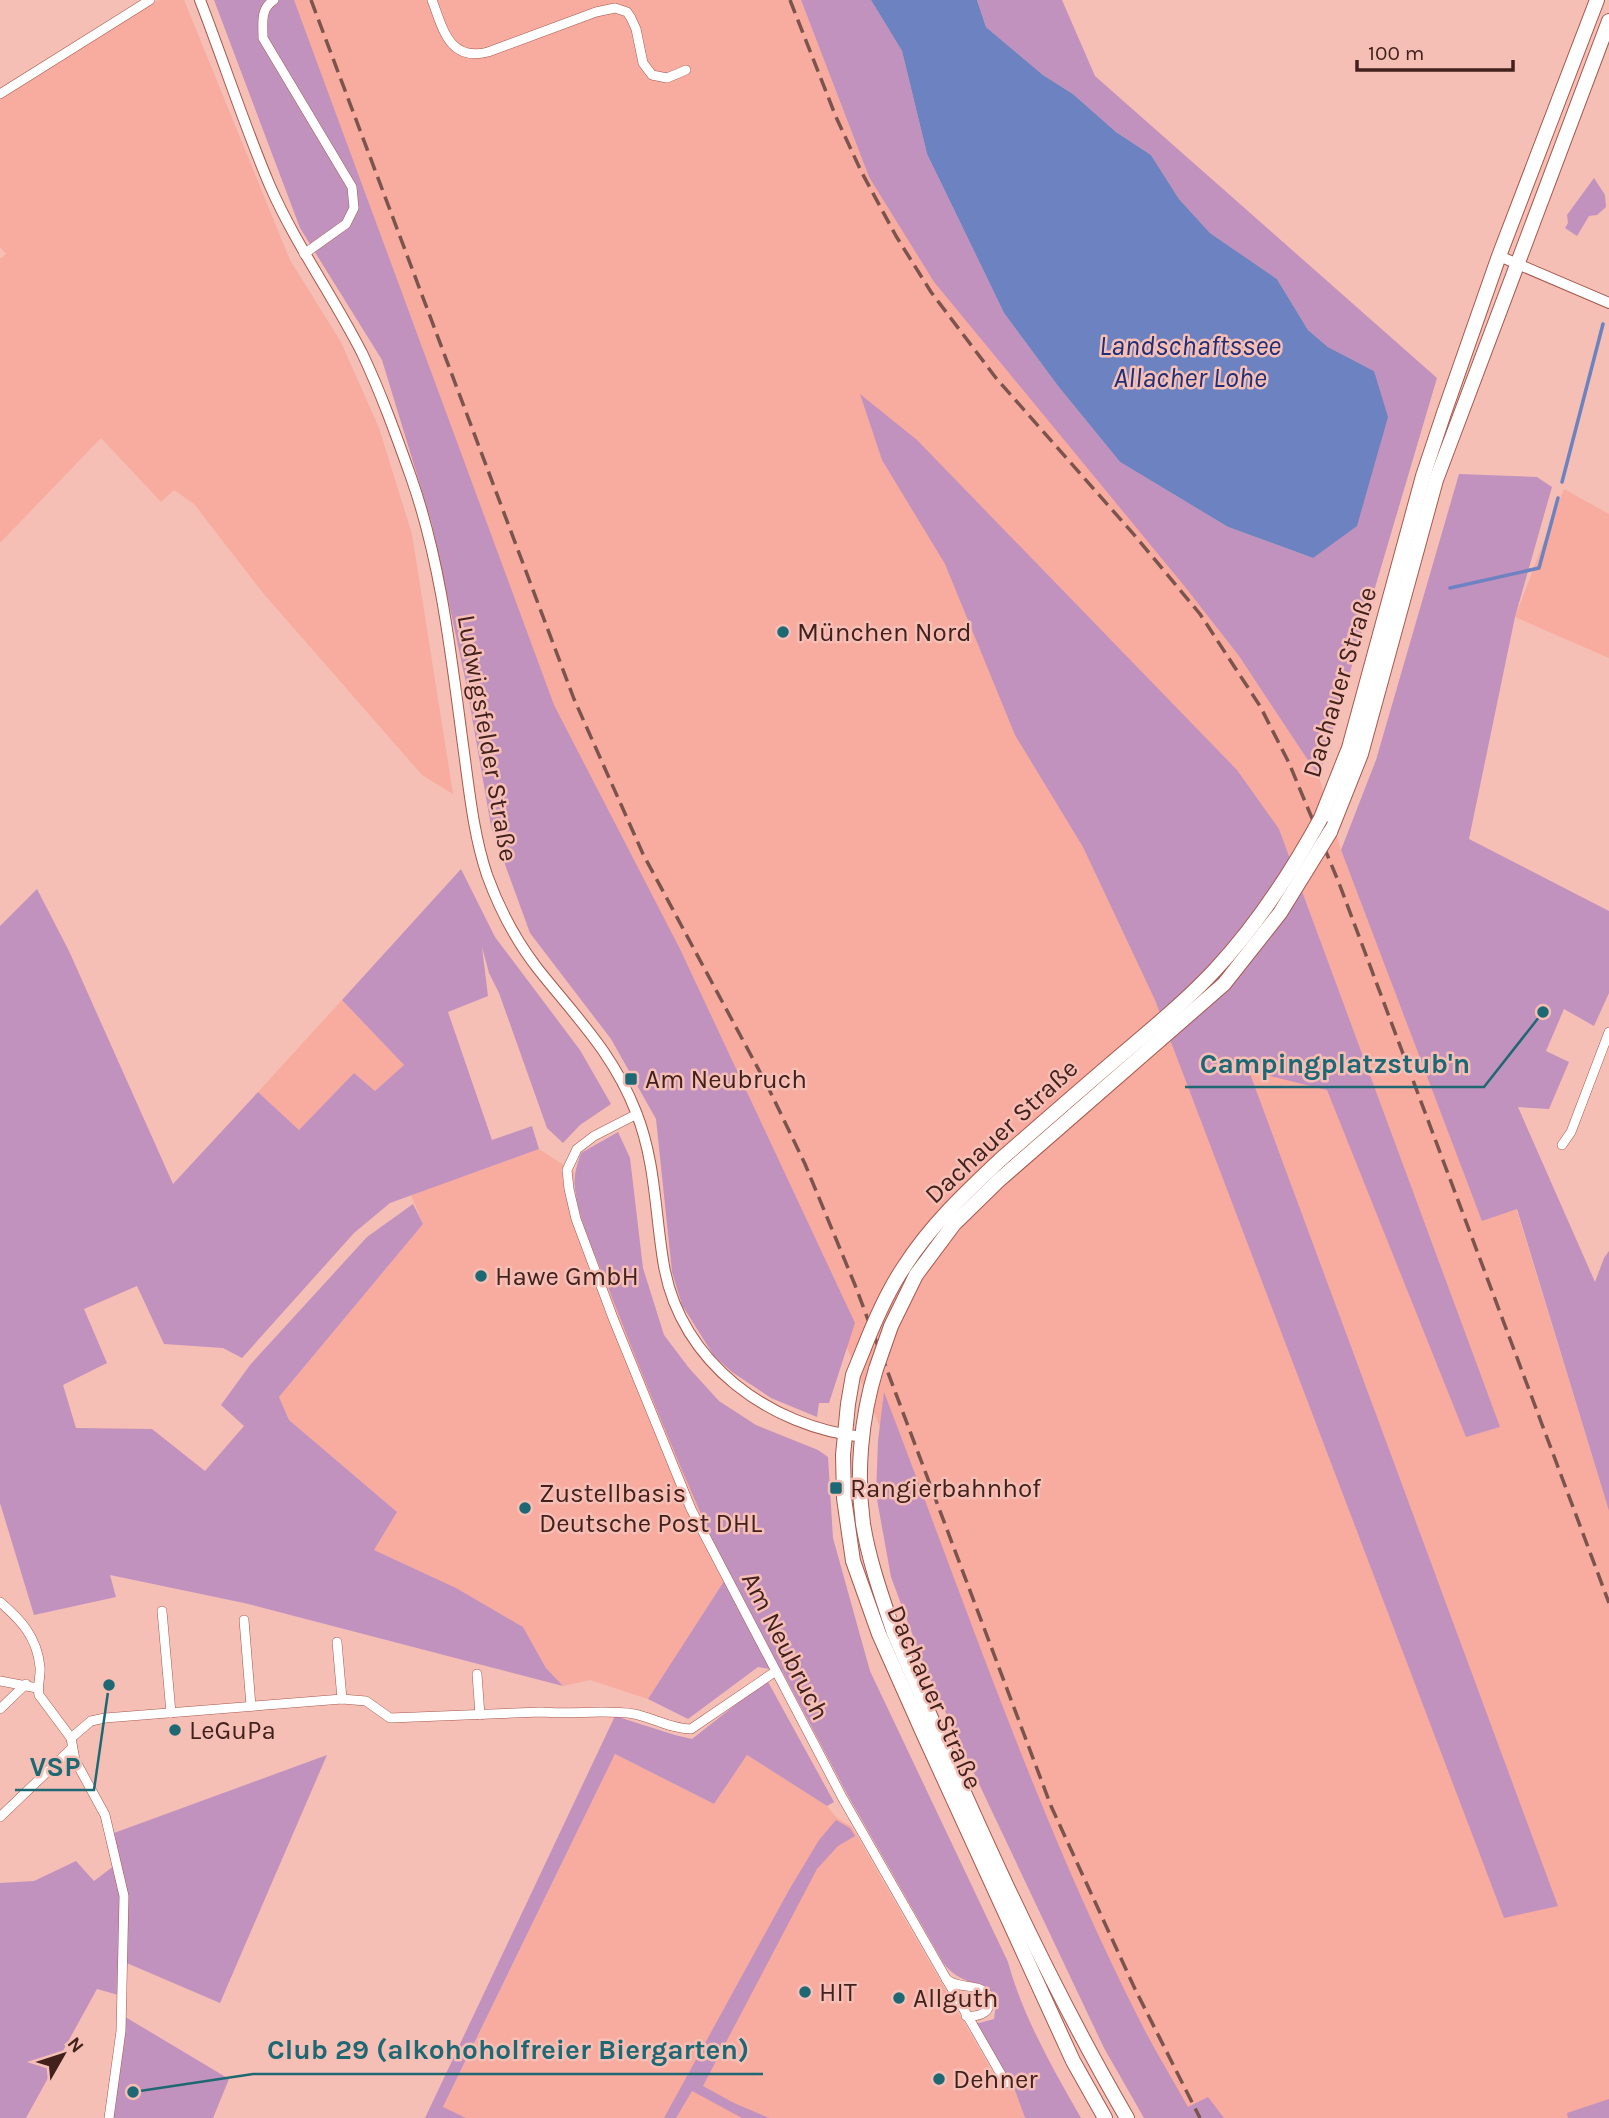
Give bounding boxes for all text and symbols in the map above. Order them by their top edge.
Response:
scale bar [1357,28,1513,72]
text: 100 m [1368,41,1425,65]
water label: Landschaftssee Allacher Lohe [1099,329,1281,394]
street label: Dachauer Straße [1296,583,1383,781]
street label: Ludwigsfelder Straße [451,612,524,864]
place label: München Nord [797,617,972,648]
marker: München Nord [775,624,791,640]
callout: Campingplatzstub'n [1185,1038,1484,1087]
text: Campingplatzstub'n [1200,1047,1470,1080]
street label: Dachauer Straße [918,1052,1084,1210]
place label: Am Neubruch [645,1064,807,1095]
marker: Am Neubruch [623,1071,639,1087]
place label: Hawe GmbH [495,1261,639,1292]
marker: Hawe GmbH [473,1268,489,1284]
place label: Rangierbahnhof [850,1473,1042,1504]
place label: Zustellbasis Deutsche Post DHL [539,1478,762,1539]
marker: Rangierbahnhof [828,1480,844,1496]
marker: Zustellbasis Deutsche Post DHL [517,1500,533,1516]
street label: Am Neubruch [735,1567,836,1725]
street label: Dachauer Straße [880,1600,989,1794]
place label: LeGuPa [189,1715,276,1746]
marker: LeGuPa [167,1722,183,1738]
callout: VSP [15,1741,94,1790]
text: VSP [30,1750,80,1783]
place label: HIT [819,1977,857,2008]
place label: Allguth [913,1983,998,2014]
marker: HIT [797,1984,813,2000]
marker: Allguth [891,1990,907,2006]
north arrow [28,2020,98,2090]
callout: Club 29 (alkohoholfreier Biergarten) [253,2025,763,2074]
text: N [63,2033,88,2057]
text: Club 29 (alkohoholfreier Biergarten) [267,2033,749,2066]
place label: Dehner [953,2064,1038,2095]
marker: Dehner [931,2071,947,2087]

